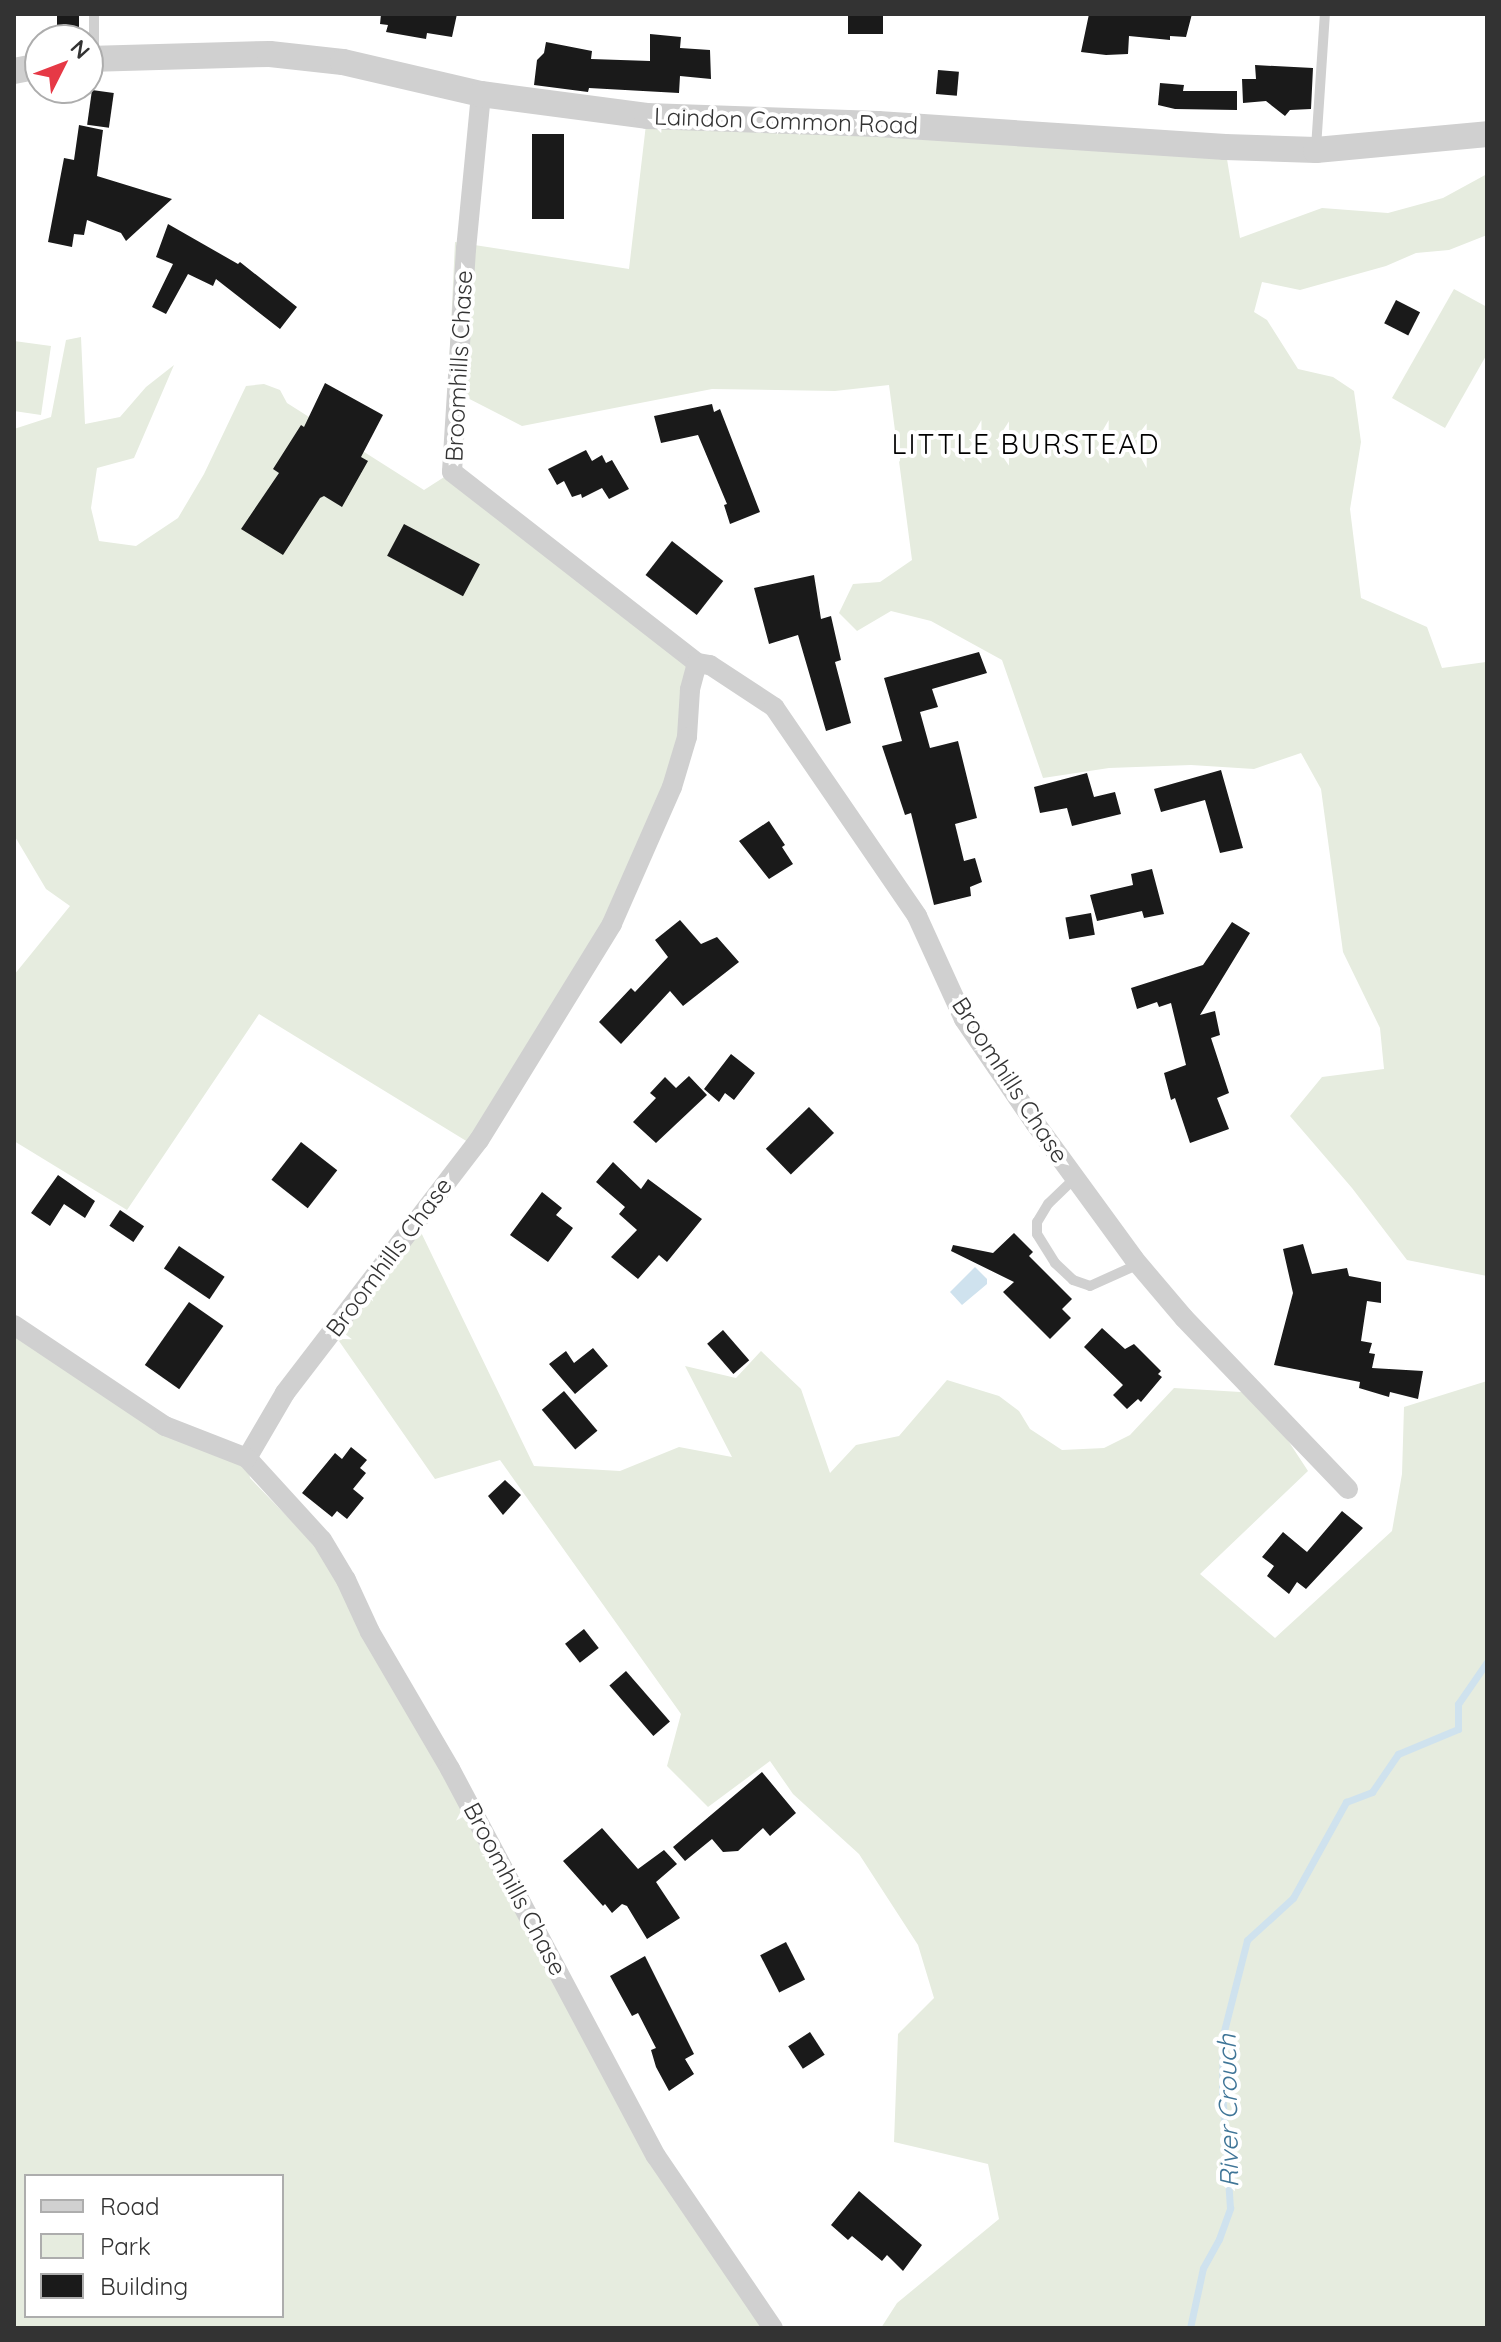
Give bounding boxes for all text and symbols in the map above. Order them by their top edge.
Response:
north arrow [24,24,104,104]
text: N [65,34,96,65]
street label: Laindon Common Road [653,102,919,140]
street label: Broomhills Chase [440,270,478,462]
district label: LITTLE BURSTEAD [892,427,1160,461]
street label: Broomhills Chase [946,992,1074,1168]
street label: Broomhills Chase [320,1172,458,1342]
street label: Broomhills Chase [457,1798,573,1980]
water label: River Crouch [1211,2034,1245,2188]
legend [24,2174,284,2318]
text: Road [100,2191,160,2221]
text: Park [100,2231,151,2261]
text: Building [100,2271,188,2301]

